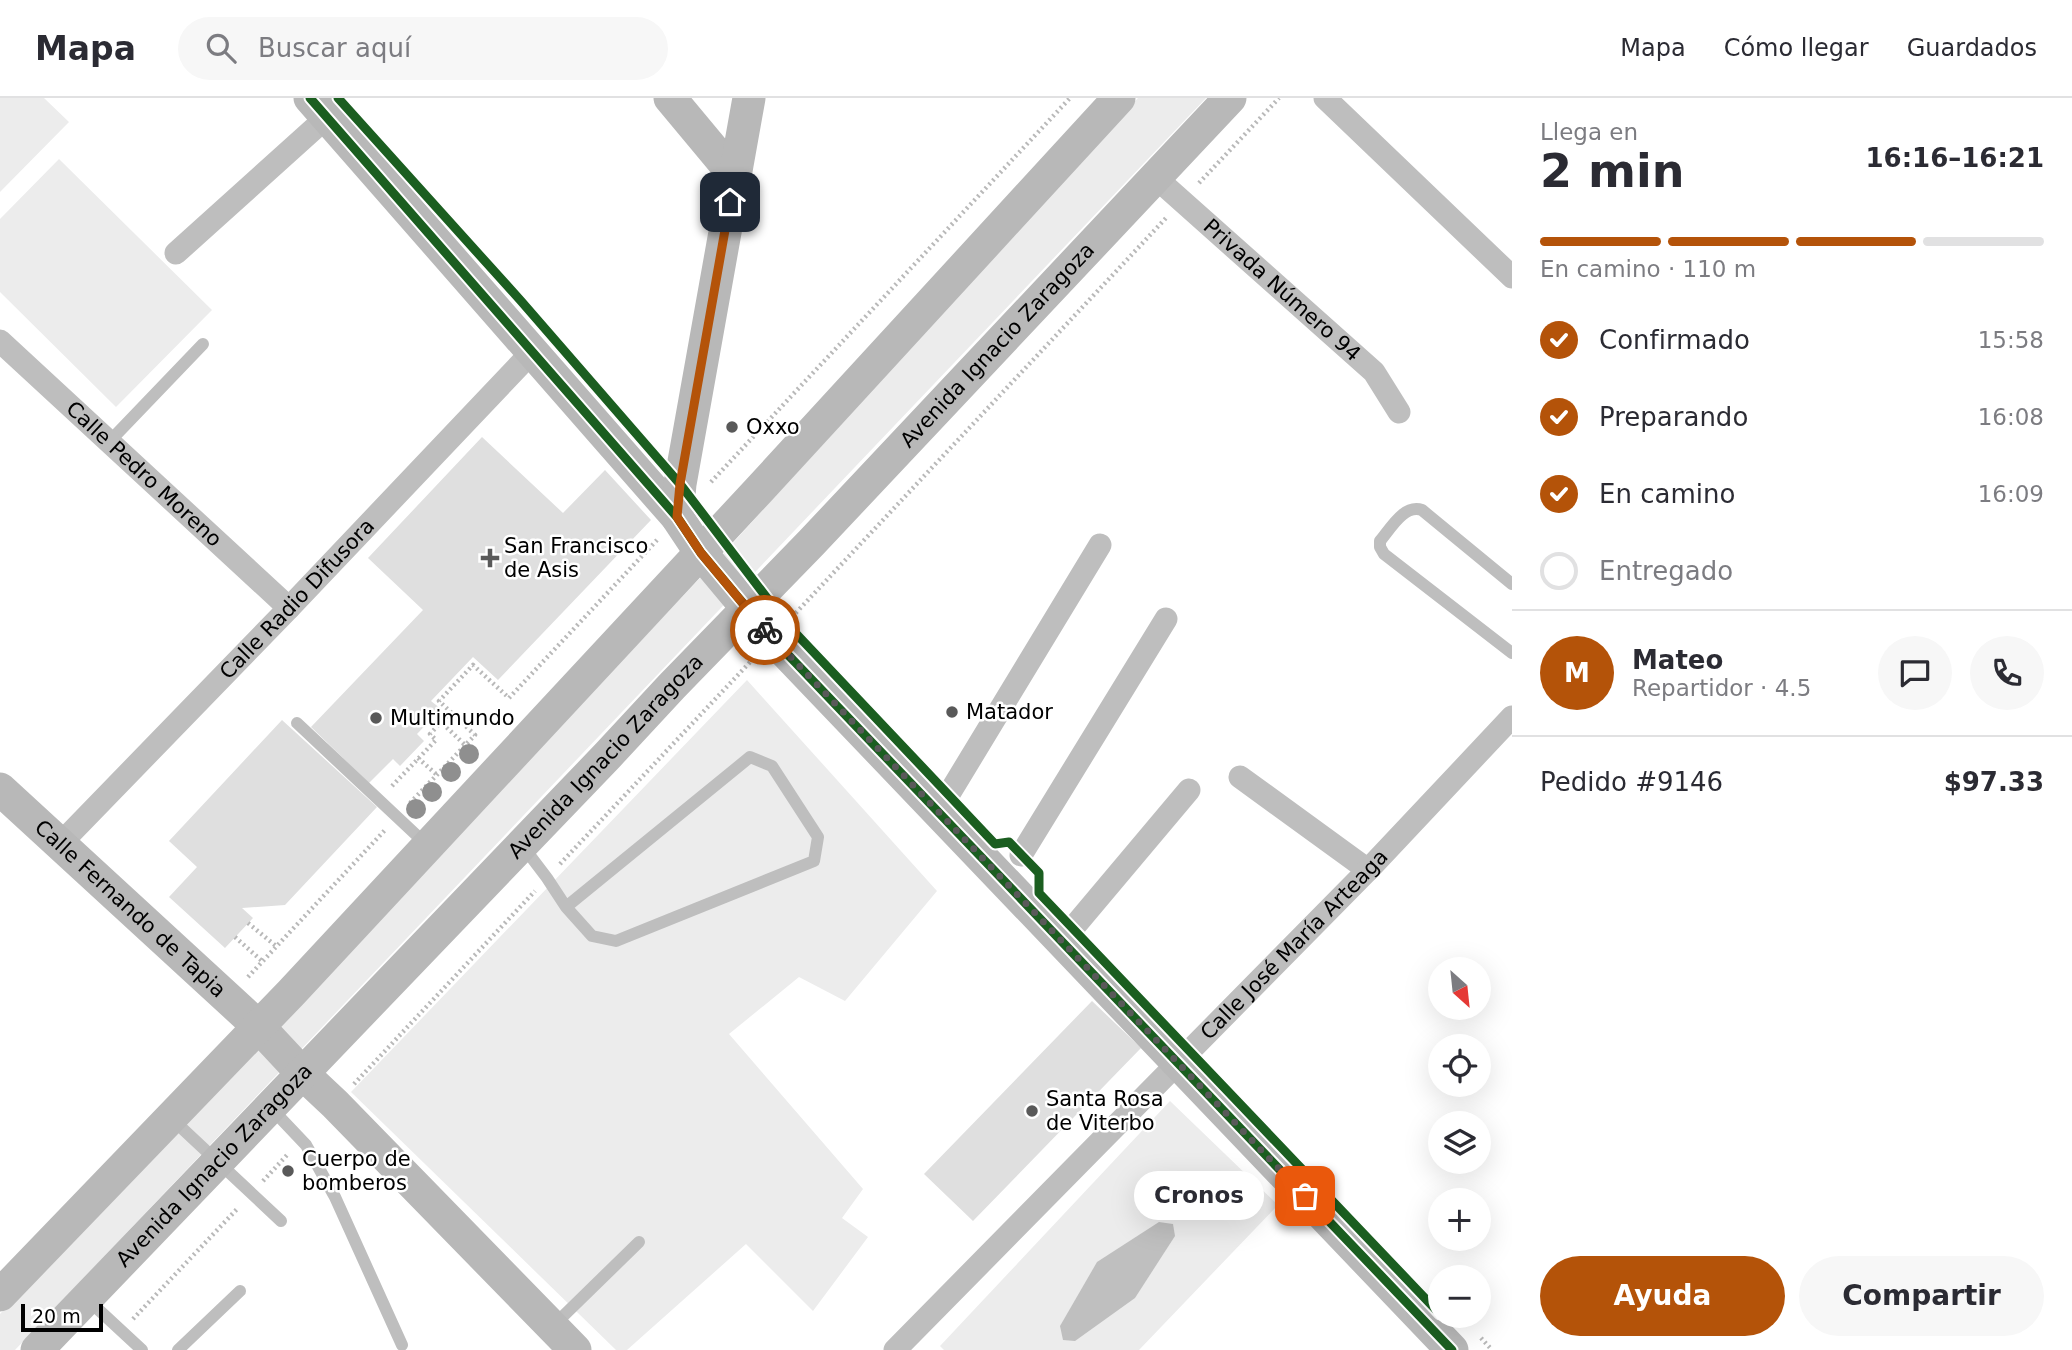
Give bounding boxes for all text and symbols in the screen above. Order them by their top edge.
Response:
search box [178,17,668,80]
text: Mapa [35,29,136,68]
icon: search [202,29,240,67]
text: Buscar aquí [258,33,411,63]
text: Mapa [1620,34,1686,62]
text: Cómo llegar [1724,34,1869,62]
text: Guardados [1907,34,2037,62]
text: Llega en [1540,119,1638,145]
text: 16:16–16:21 [1865,143,2044,173]
text: 2 min [1540,144,1684,198]
pin [700,172,760,232]
icon: home [711,183,749,221]
street label: Privada Número 94 [1199,214,1365,366]
street label: Avenida Ignacio Zaragoza [895,238,1099,452]
text: En camino · 110 m [1540,256,1756,282]
icon: check [1540,321,1578,359]
text: Confirmado [1599,325,1750,355]
text: 15:58 [1978,327,2044,353]
street label: Calle Pedro Moreno [61,396,227,552]
icon: check [1540,398,1578,436]
text: Preparando [1599,402,1748,432]
text: 16:08 [1978,404,2044,430]
place label: Oxxo [746,415,800,439]
marker: Oxxo [724,419,740,435]
icon: check [1540,475,1578,513]
text: En camino [1599,479,1735,509]
text: 16:09 [1978,481,2044,507]
street label: Calle Radio Difusora [215,514,379,684]
place label: San Francisco de Asis [504,534,648,582]
marker: San Francisco de Asis [482,550,498,566]
text: Entregado [1599,556,1733,586]
courier [730,595,800,665]
icon: bike [746,611,784,649]
button: chat [1878,636,1952,710]
button: phone [1970,636,2044,710]
text: Mateo [1632,645,1723,675]
street label: Avenida Ignacio Zaragoza [503,649,708,863]
text: M [1564,658,1590,688]
text: Repartidor · 4.5 [1632,675,1811,701]
place label: Matador [966,700,1053,724]
marker: Matador [944,704,960,720]
place label: Multimundo [390,706,515,730]
marker: Multimundo [368,710,384,726]
text: Pedido #9146 [1540,767,1723,797]
text: $97.33 [1944,767,2044,797]
street label: Calle Fernando de Tapia [30,815,231,1002]
street label: Calle José María Arteaga [1196,845,1393,1045]
north arrow [1428,957,1491,1020]
map controls [1428,957,1491,1328]
button: locate [1428,1034,1491,1097]
street label: Avenida Ignacio Zaragoza [111,1059,317,1272]
place label: Santa Rosa de Viterbo [1046,1087,1164,1135]
marker: Santa Rosa de Viterbo [1024,1103,1040,1119]
button: layers [1428,1111,1491,1174]
place label: Cuerpo de bomberos [302,1147,411,1195]
marker: Cuerpo de bomberos [280,1163,296,1179]
pin [1275,1166,1335,1226]
callout: Cronos [1134,1172,1263,1220]
icon: bag [1286,1177,1324,1215]
text: Cronos [1154,1182,1244,1208]
button: + [1428,1188,1491,1251]
button: Ayuda [1540,1256,1785,1336]
button: Compartir [1799,1256,2044,1336]
button: − [1428,1265,1491,1328]
scale bar [21,1301,103,1333]
text: 20 m [32,1305,81,1327]

